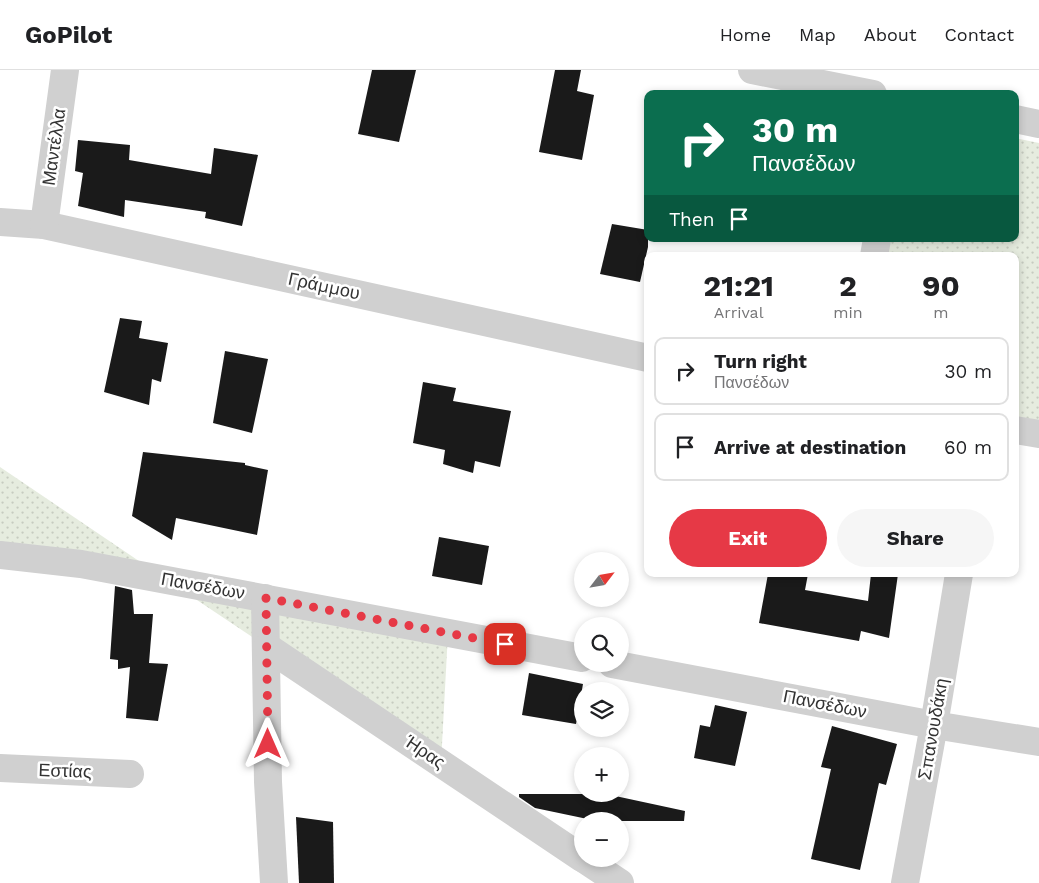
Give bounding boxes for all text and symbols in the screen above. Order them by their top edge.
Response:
text: GoPilot [25,21,112,49]
text: Home [720,24,771,45]
text: Map [799,24,836,45]
text: About [864,24,916,45]
text: Contact [944,24,1014,45]
street label: Μαντέλλα [38,107,69,187]
text: 30 m [752,109,838,151]
icon: right [669,110,734,175]
text: Πανσέδων [752,151,855,176]
icon: arrive [725,205,753,233]
text: Then [669,208,715,231]
street label: Γράμμου [286,268,362,303]
text: 21:21 [703,268,774,303]
text: 2 [839,268,857,303]
text: 90 [922,268,960,303]
text: Arrival [714,303,764,322]
text: min [833,303,863,322]
text: m [933,303,948,322]
text: Turn right [714,350,807,373]
icon: right [671,357,699,385]
text: 30 m [945,360,992,383]
text: Πανσέδων [714,373,789,392]
icon: arrive [671,433,699,461]
text: Arrive at destination [714,436,906,459]
text: 60 m [944,436,992,459]
button: Exit [669,509,827,567]
button: Share [837,509,994,567]
north arrow [574,552,629,608]
map controls [574,552,629,867]
street label: Πανσέδων [160,568,247,603]
button: search [574,617,629,672]
pin [484,623,526,665]
icon: arrive [491,630,519,658]
street label: Σπανουδάκη [913,676,952,781]
button: layers [574,682,629,737]
street label: Πανσέδων [782,685,869,722]
position arrow [241,717,293,769]
street label: Ήρας [400,730,450,773]
button: + [574,747,629,802]
street label: Εστίας [38,759,92,782]
button: − [574,812,629,867]

